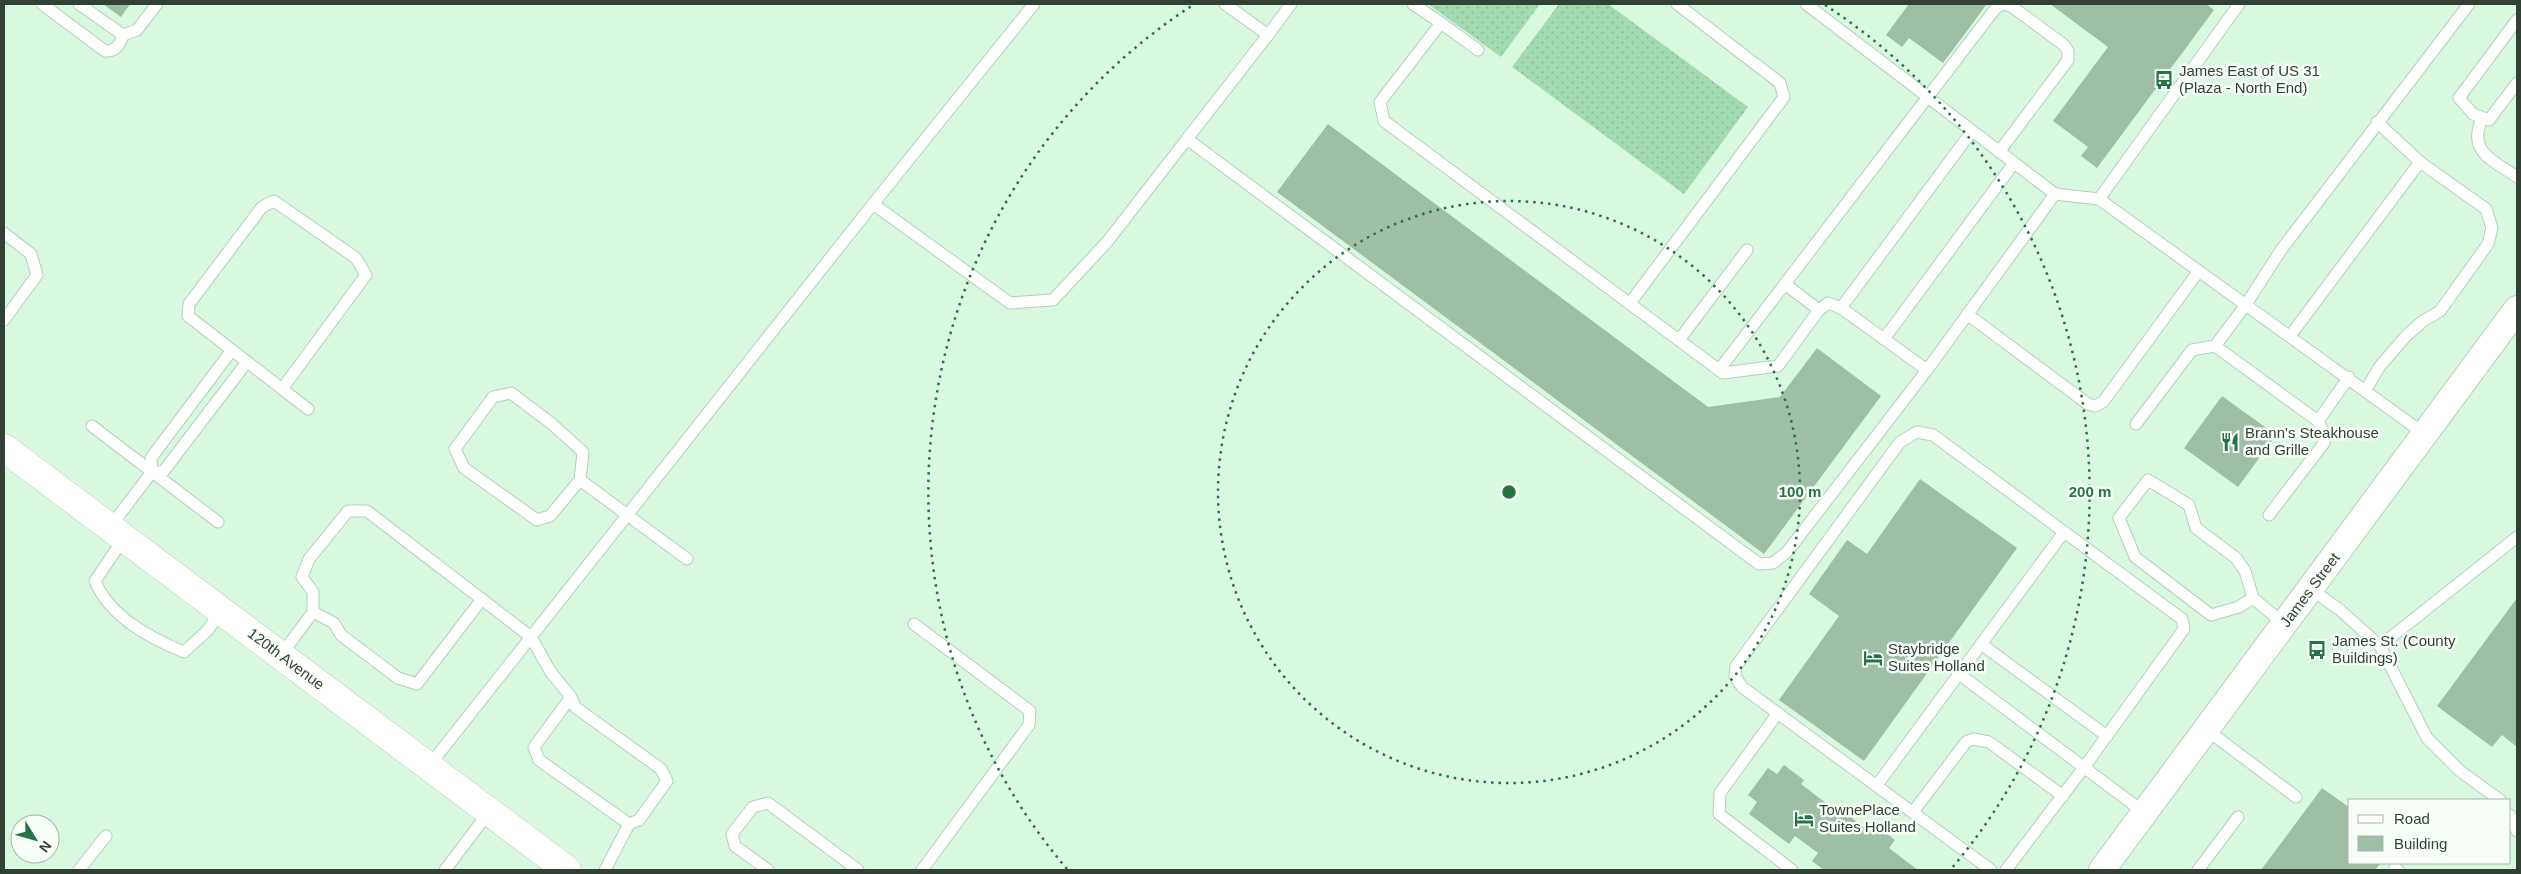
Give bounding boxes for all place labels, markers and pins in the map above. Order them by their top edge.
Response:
place label: James East of US 31 (Plaza - North End) [2179,62,2320,96]
bus stop icon: James East of US 31 (Plaza - North End) [2153,69,2175,91]
place label: Brann's Steakhouse and Grille [2245,424,2379,458]
restaurant icon: Brann's Steakhouse and Grille [2219,431,2241,453]
centre of rings [1500,483,1518,501]
place label: James St. (County Buildings) [2332,632,2456,666]
bus stop icon: James St. (County Buildings) [2306,639,2328,661]
place label: Staybridge Suites Holland [1888,640,1985,674]
hotel icon: Staybridge Suites Holland [1862,647,1884,669]
place label: TownePlace Suites Holland [1819,801,1916,835]
hotel icon: TownePlace Suites Holland [1793,808,1815,830]

